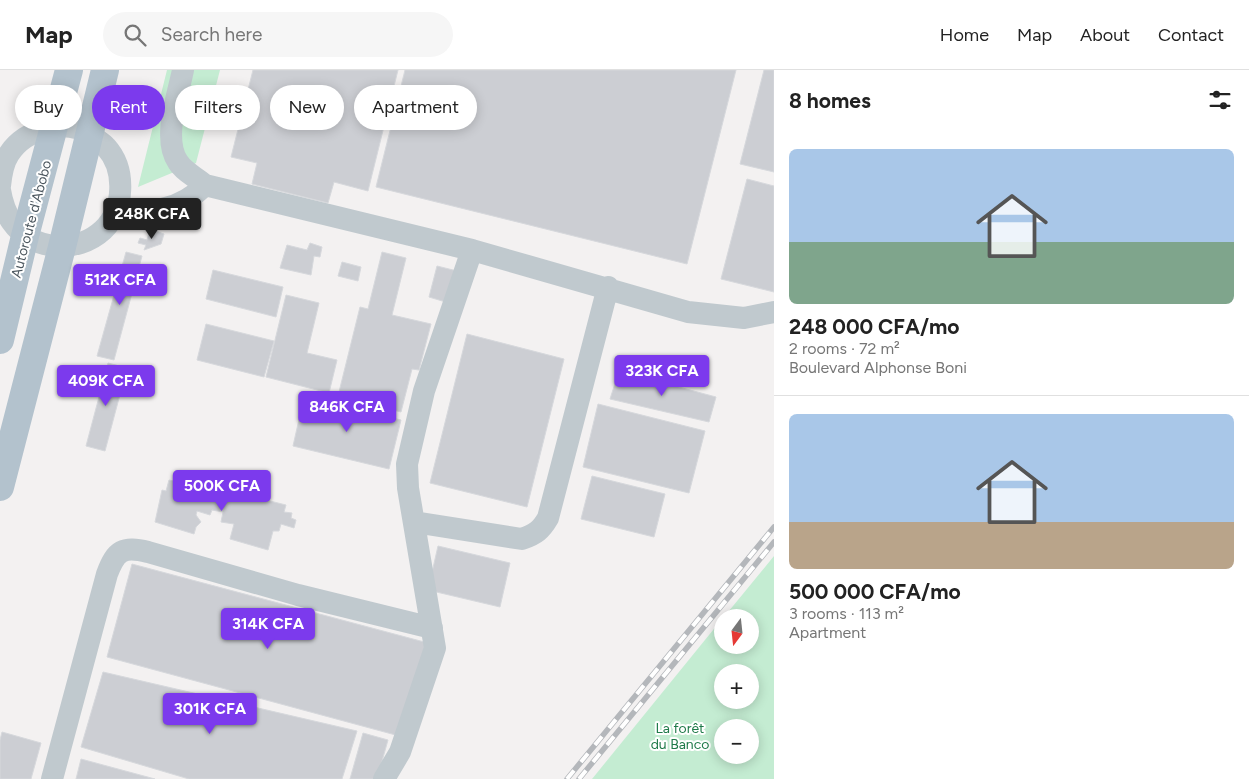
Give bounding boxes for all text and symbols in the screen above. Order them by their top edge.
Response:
search box [103,12,453,57]
text: Map [25,20,73,49]
icon: search [121,21,149,49]
text: Search here [161,23,262,46]
text: Home [940,24,989,46]
text: Map [1017,24,1052,46]
text: About [1080,24,1130,46]
text: Contact [1158,24,1224,46]
chip: Buy [15,85,82,130]
chip: Rent [92,85,165,130]
chip: Filters [175,85,260,130]
chip: New [270,85,344,130]
chip: Apartment [354,85,477,130]
icon: filters [1206,86,1234,114]
text: 8 homes [789,88,871,113]
street label: Autoroute d'Abobo [8,159,55,280]
icon: home [967,181,1057,271]
pin: 248K CFA [100,198,204,240]
text: 248K CFA [114,204,190,223]
pin: 512K CFA [68,264,172,306]
text: 512K CFA [84,270,156,289]
text: 248 000 CFA/mo [789,314,960,339]
text: 2 rooms · 72 m² [789,339,900,358]
pin: 323K CFA [610,354,714,397]
text: Boulevard Alphonse Boni [789,358,967,377]
text: 323K CFA [625,361,699,380]
pin: 409K CFA [54,364,158,407]
text: 409K CFA [68,371,144,390]
pin: 846K CFA [295,390,399,433]
text: 846K CFA [309,397,385,416]
icon: home [967,447,1057,537]
pin: 500K CFA [170,470,274,512]
text: 500K CFA [184,476,260,495]
text: 500 000 CFA/mo [789,579,961,604]
text: 3 rooms · 113 m² [789,604,904,623]
pin: 314K CFA [216,608,320,650]
north arrow [714,609,759,654]
map controls [714,609,759,764]
text: 314K CFA [232,614,304,633]
text: Apartment [789,623,866,642]
button: + [714,664,759,709]
pin: 301K CFA [158,692,262,735]
text: 301K CFA [174,699,246,718]
button: − [714,719,759,764]
park label: La forêt du Banco [651,720,709,753]

